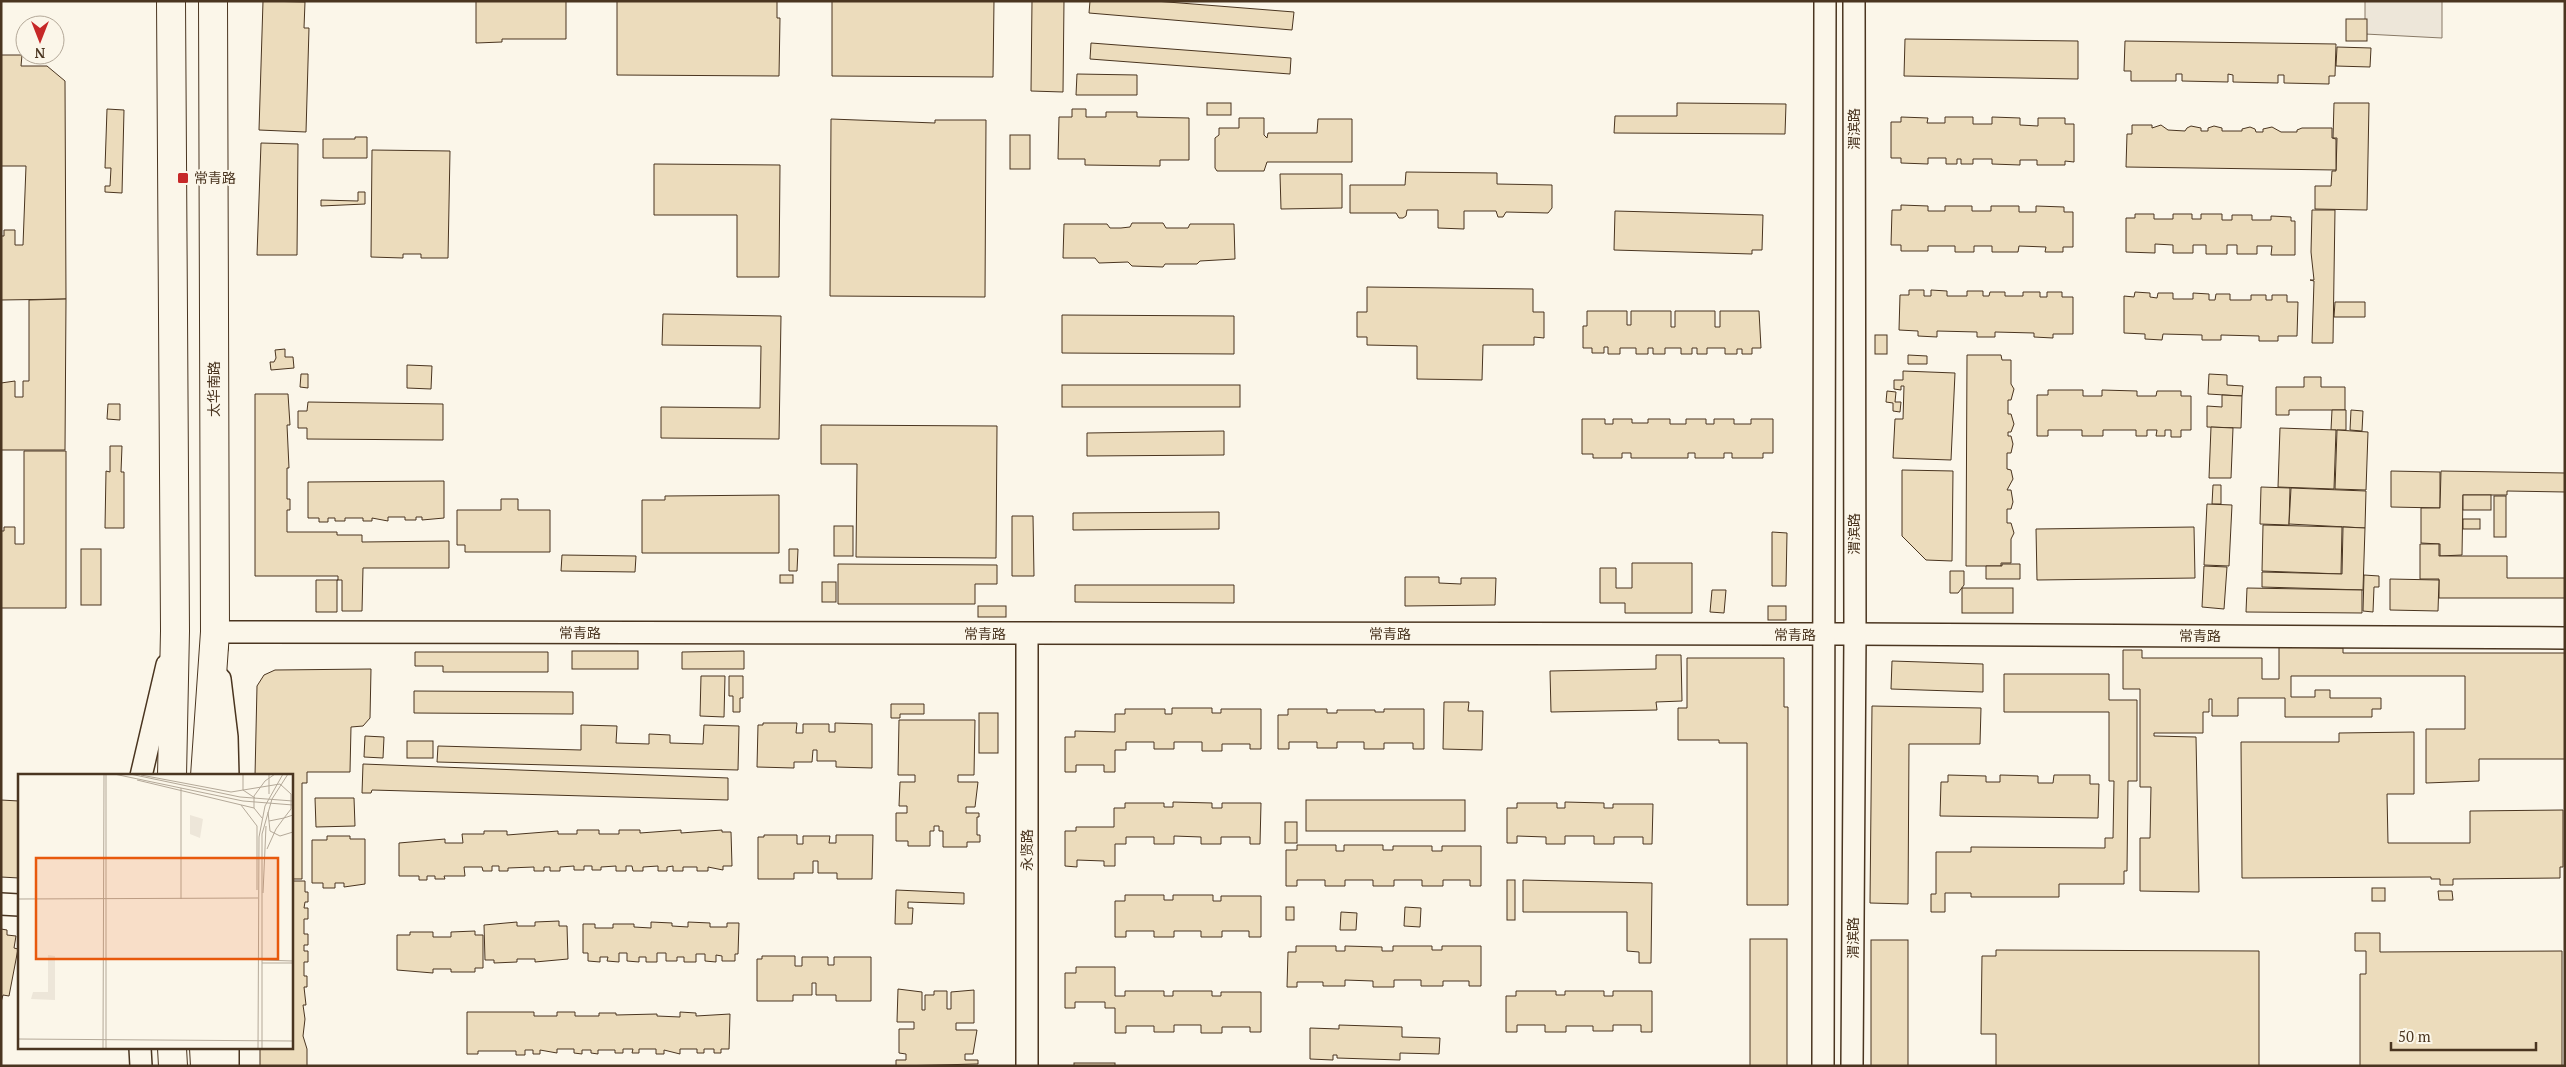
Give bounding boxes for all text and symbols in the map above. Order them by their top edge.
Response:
north arrow [15,15,65,65]
text: N [34,44,45,63]
street label: 渭滨路 [1844,108,1863,150]
place label: 常青路 [194,168,236,187]
marker: 常青路 [176,171,190,185]
street label: 太华南路 [204,361,223,417]
street label: 渭滨路 [1844,513,1863,555]
street label: 常青路 [559,623,601,642]
street label: 常青路 [964,624,1006,643]
street label: 常青路 [1369,624,1411,643]
street label: 常青路 [1774,625,1816,644]
street label: 常青路 [2179,626,2221,645]
inset map [18,774,292,1050]
street label: 永贤路 [1017,829,1036,871]
street label: 渭滨路 [1843,917,1862,959]
scale bar [2391,1020,2536,1052]
text: 50 m [2398,1026,2431,1046]

